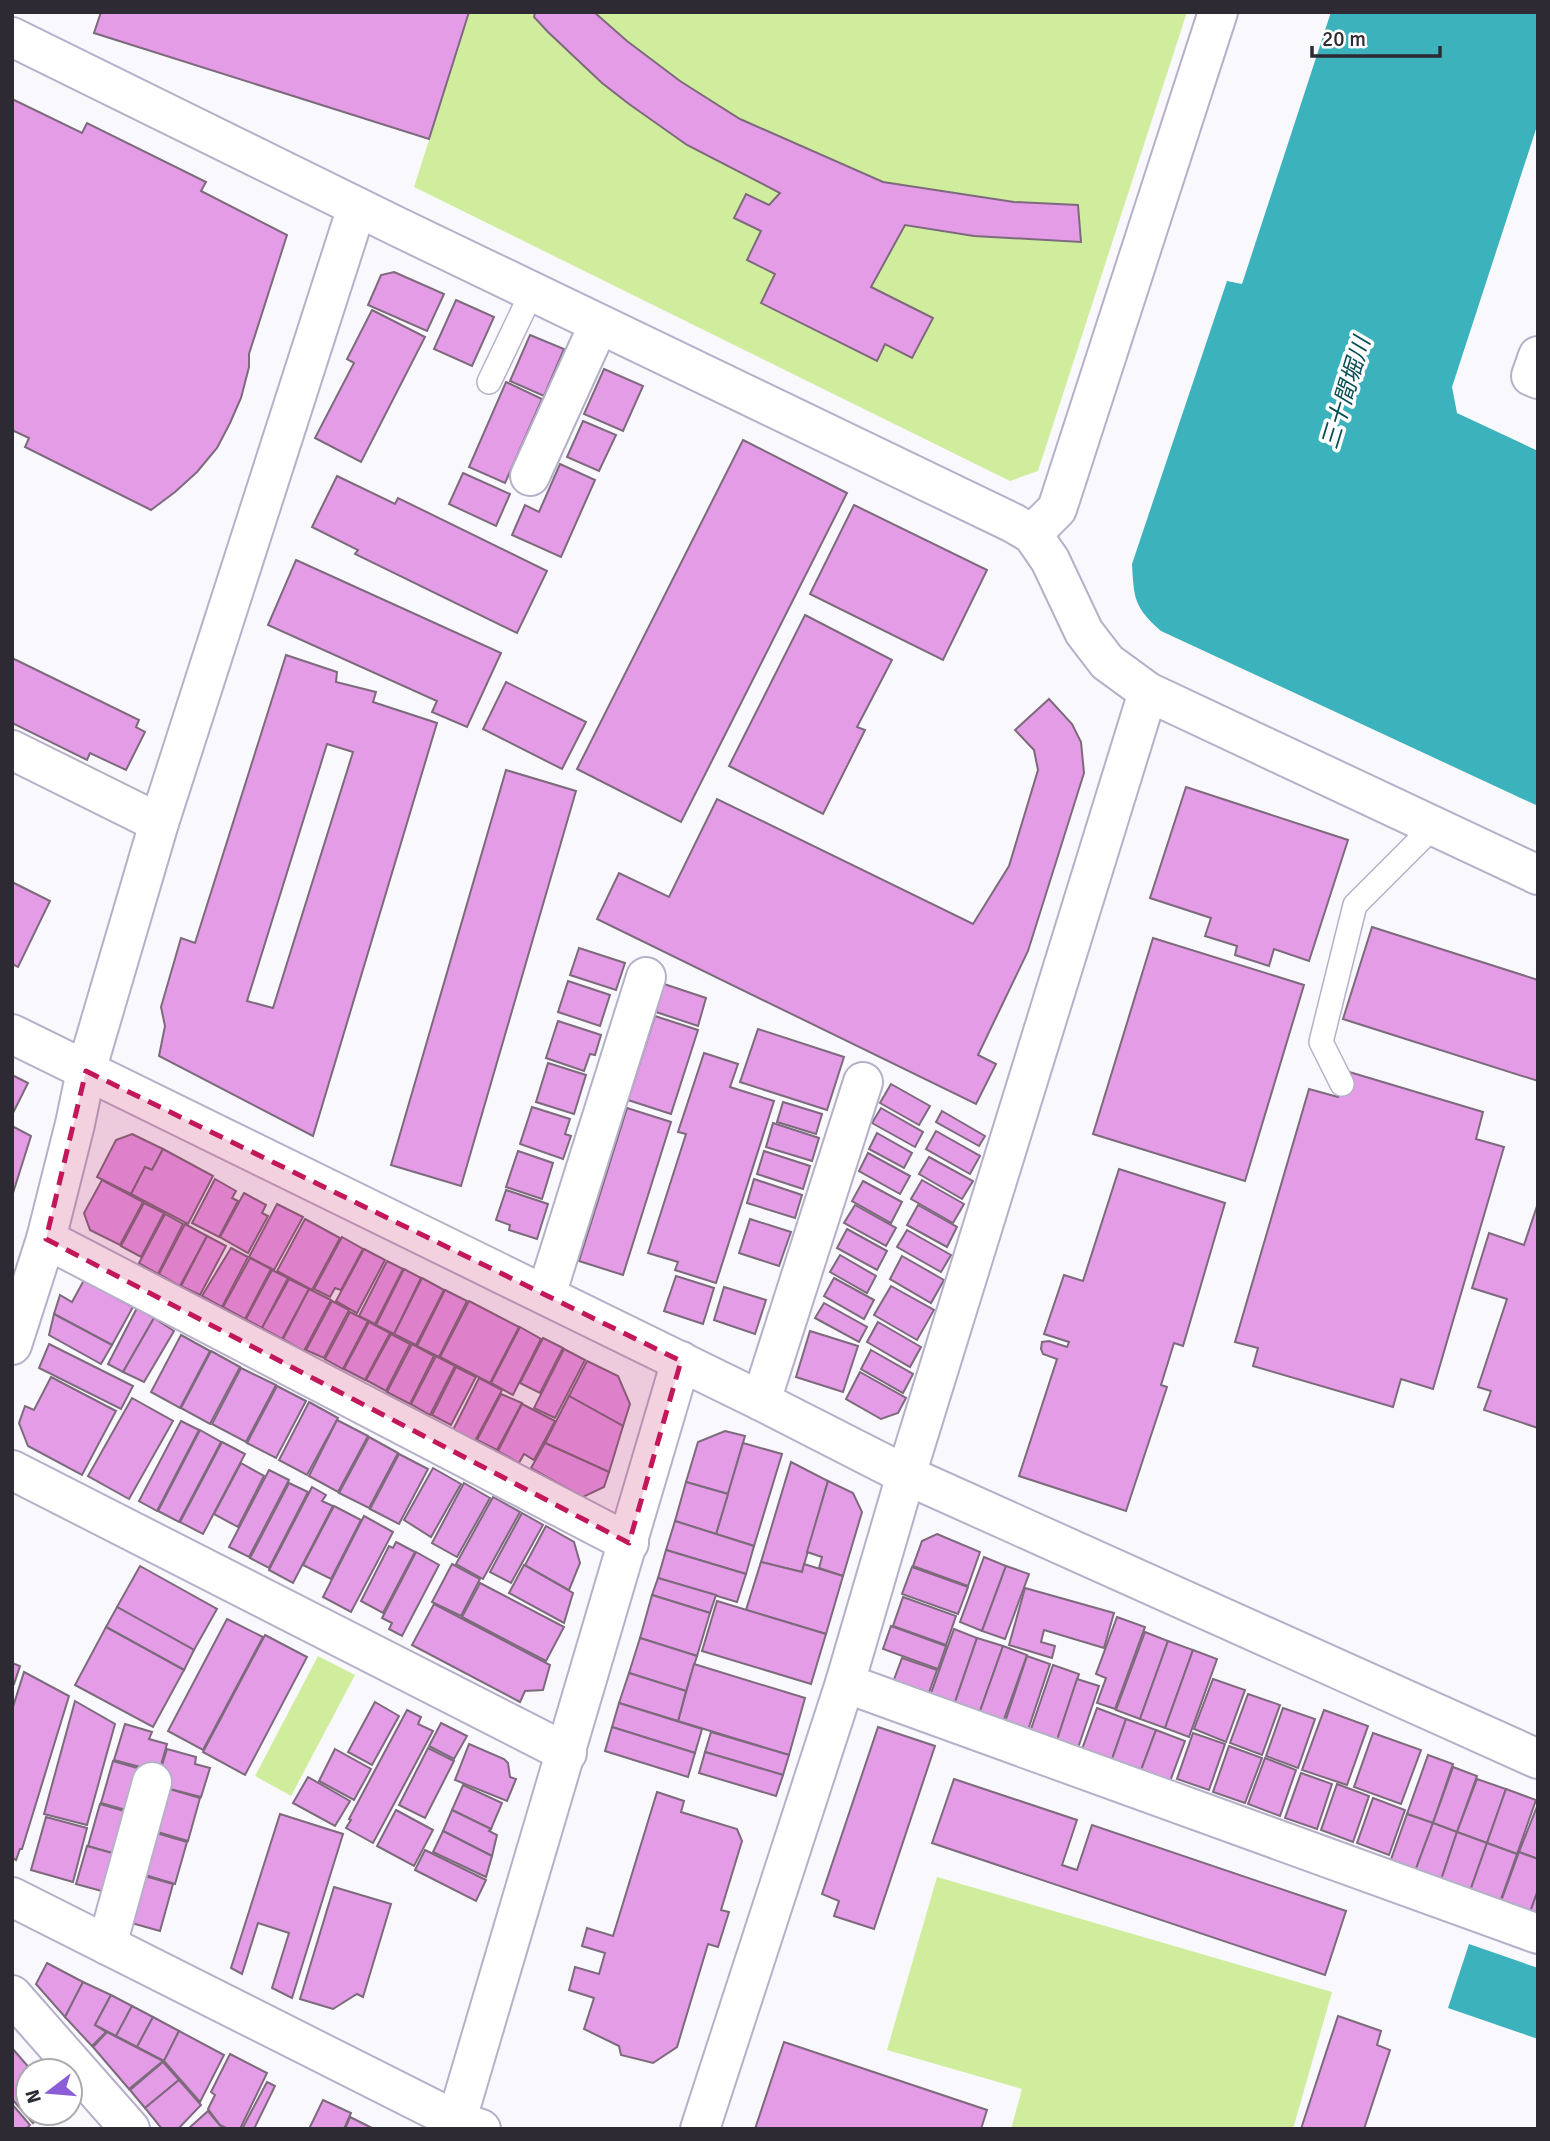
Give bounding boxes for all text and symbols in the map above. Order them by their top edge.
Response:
scale bar [1312,14,1440,58]
text: 20 m [1322,26,1366,52]
water label: 三十間堀川 [1315,331,1378,452]
north arrow [14,2057,84,2127]
text: N [20,2087,47,2106]

